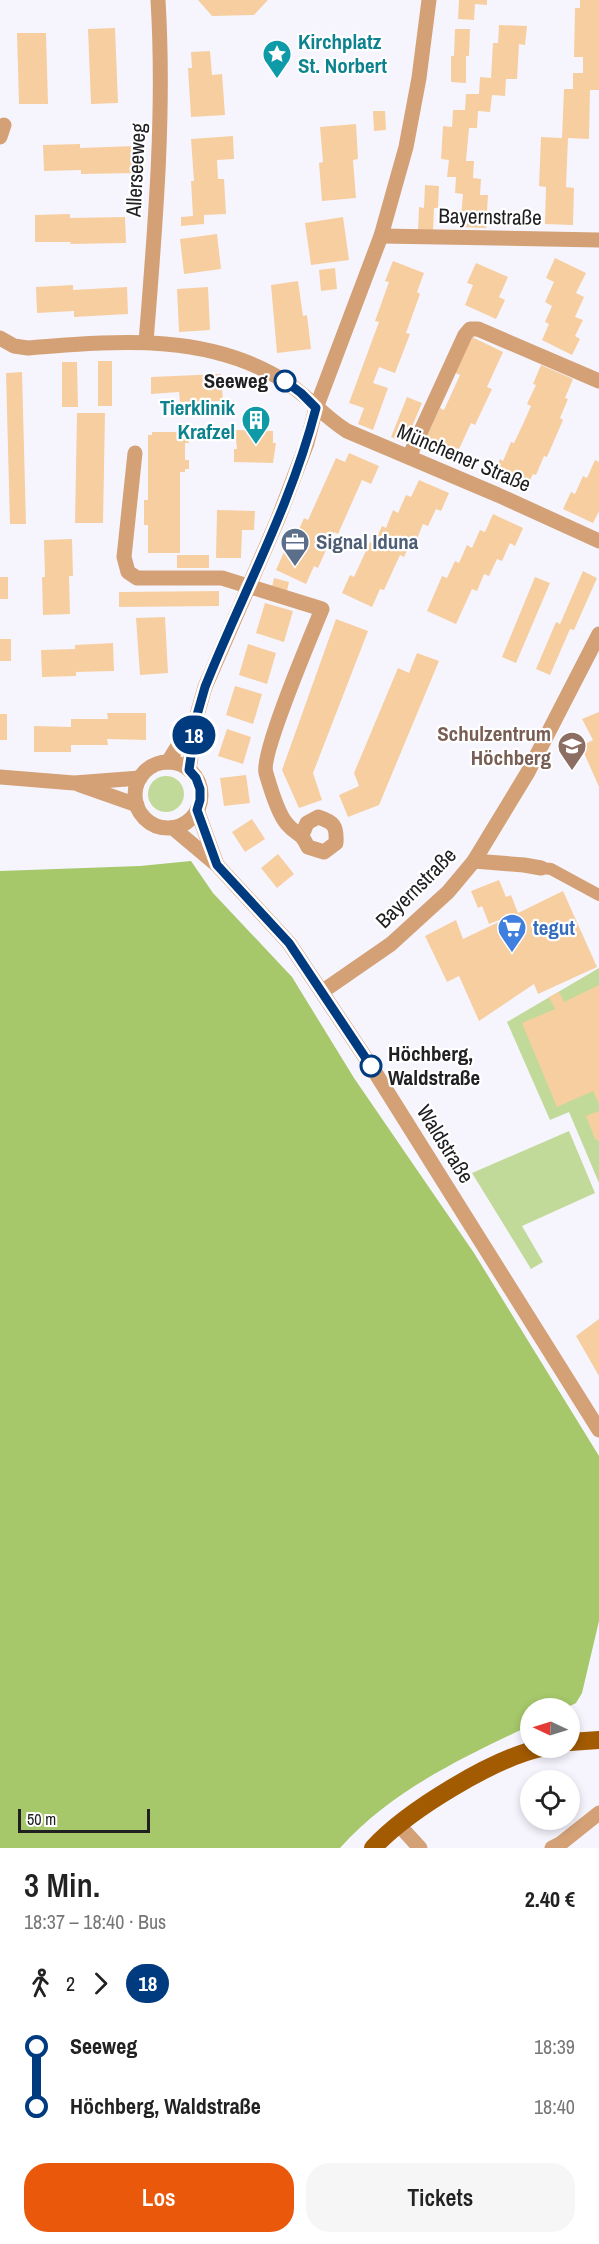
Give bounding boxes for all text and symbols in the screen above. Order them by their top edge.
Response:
place label: Kirchplatz St. Norbert [298,27,387,80]
place icon: Kirchplatz St. Norbert [261,38,293,80]
street label: Allerseeweg [119,122,152,219]
street label: Bayernstraße [438,201,542,232]
place label: Seeweg [204,366,268,395]
marker: Seeweg [274,370,296,392]
place label: Tierklinik Krafzel [160,393,235,446]
building icon: Tierklinik Krafzel [240,404,272,446]
street label: Münchener Straße [393,416,536,499]
office icon: Signal Iduna [279,526,311,568]
place label: Signal Iduna [316,527,419,556]
line badge: 18 [167,716,221,754]
place label: Schulzentrum Höchberg [437,719,551,772]
text: 18 [184,721,204,750]
school or university icon: Schulzentrum Höchberg [556,730,588,772]
street label: Bayernstraße [369,841,462,934]
supermarket icon: tegut [496,912,528,954]
place label: tegut [533,913,575,942]
place label: Höchberg, Waldstraße [388,1039,480,1092]
marker: Höchberg, Waldstraße [360,1055,382,1077]
street label: Waldstraße [410,1099,481,1188]
north arrow [520,1698,580,1758]
map controls [520,1698,580,1830]
button: locate [520,1770,580,1830]
scale bar [18,1806,150,1834]
text: 50 m [27,1808,56,1830]
text: 3 Min. [24,1863,100,1907]
text: 2.40 € [525,1884,575,1914]
text: 18:37 – 18:40 · Bus [24,1908,166,1935]
icon: walk [24,1967,57,2000]
icon: forward [84,1967,117,2000]
text: 18 [138,1969,157,1998]
text: 2 [66,1970,75,1997]
text: Seeweg [70,2031,137,2061]
text: 18:39 [534,2033,575,2060]
text: Höchberg, Waldstraße [70,2091,261,2121]
text: 18:40 [534,2093,575,2120]
button: Los [24,2163,294,2232]
button: Tickets [306,2163,575,2232]

